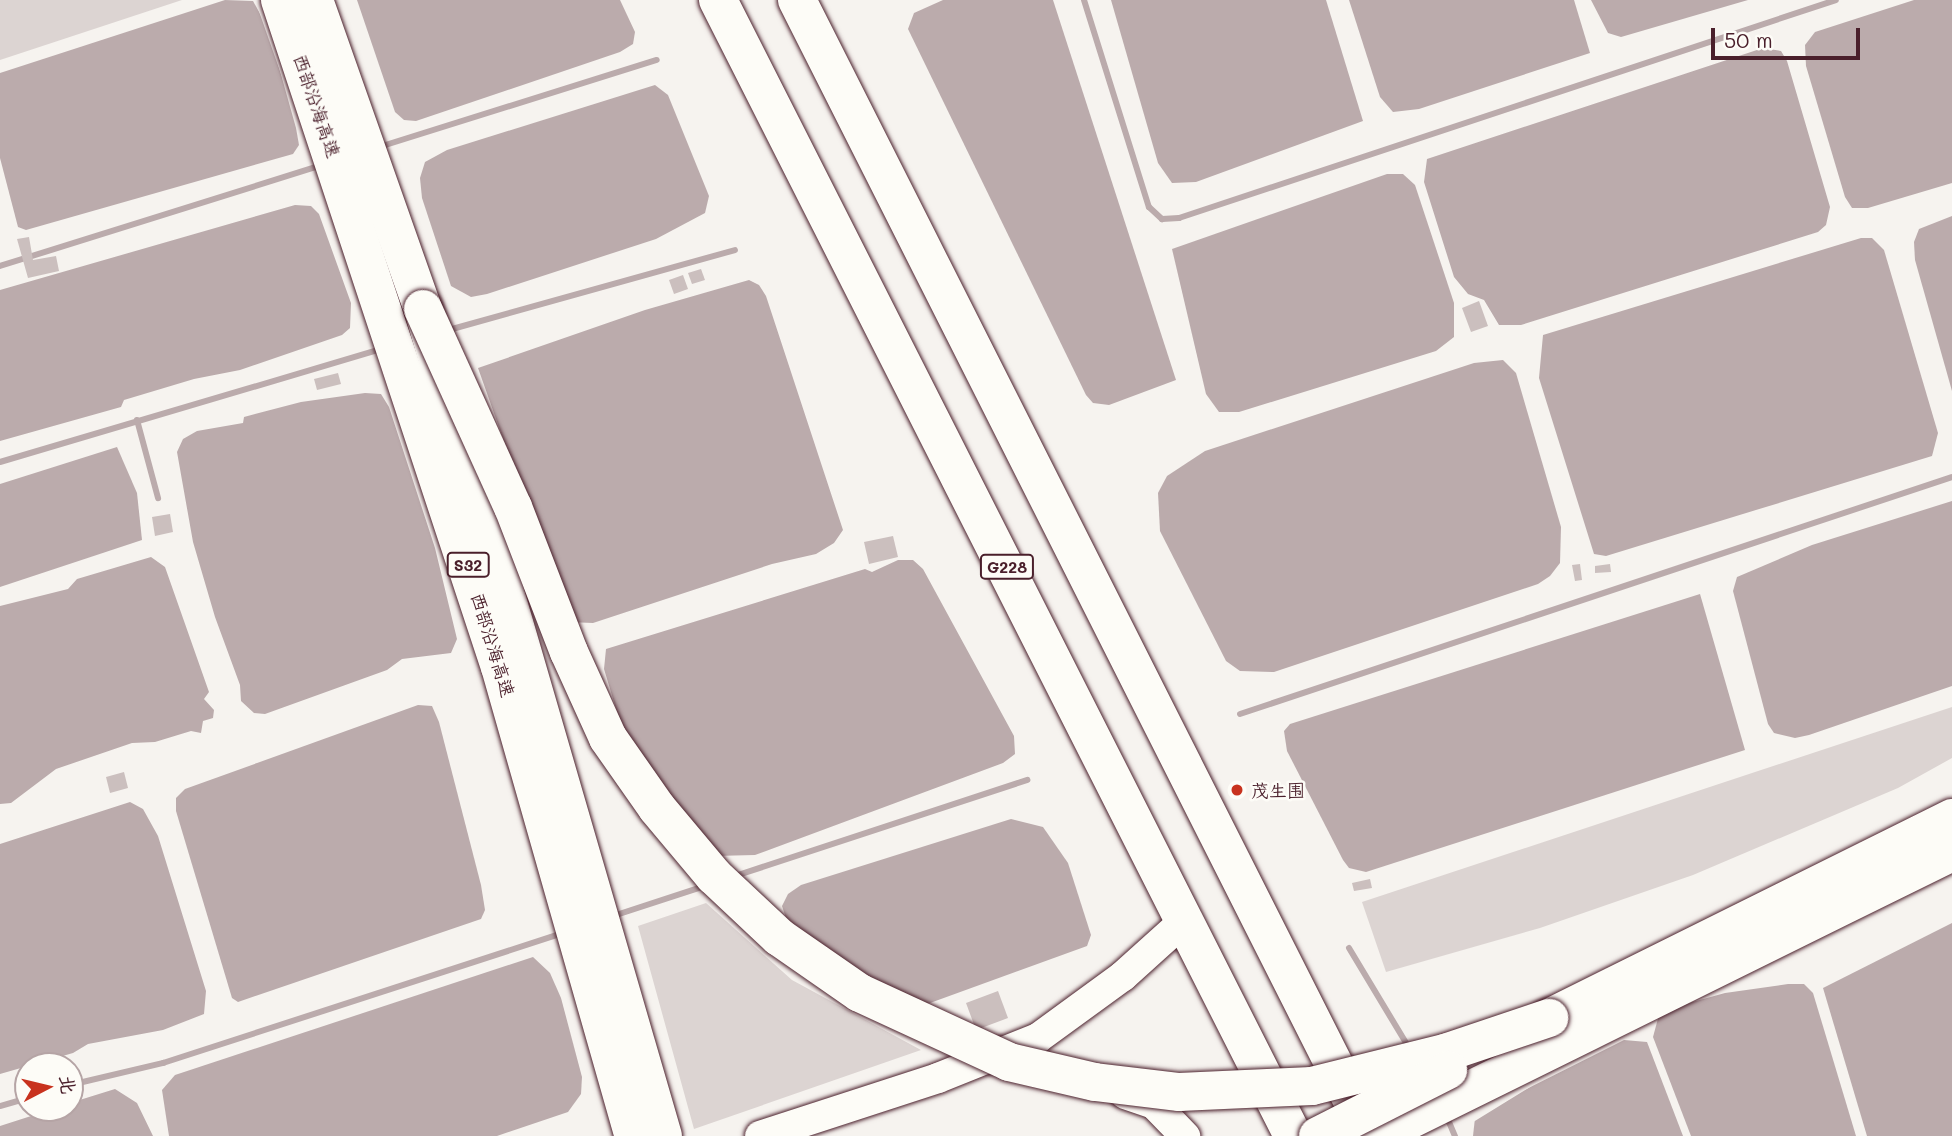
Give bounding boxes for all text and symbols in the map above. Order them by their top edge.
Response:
scale bar [1714,14,1863,58]
text: 50 m [1724,26,1773,53]
street label: 西部沿海高速 [289,51,345,161]
road number: S32 [445,552,491,578]
road number: G228 [979,554,1035,580]
street label: 西部沿海高速 [467,590,519,700]
place label: 茂生围 [1251,779,1305,801]
marker: 茂生围 [1229,782,1245,798]
north arrow [14,1052,84,1122]
text: 北 [55,1074,82,1096]

